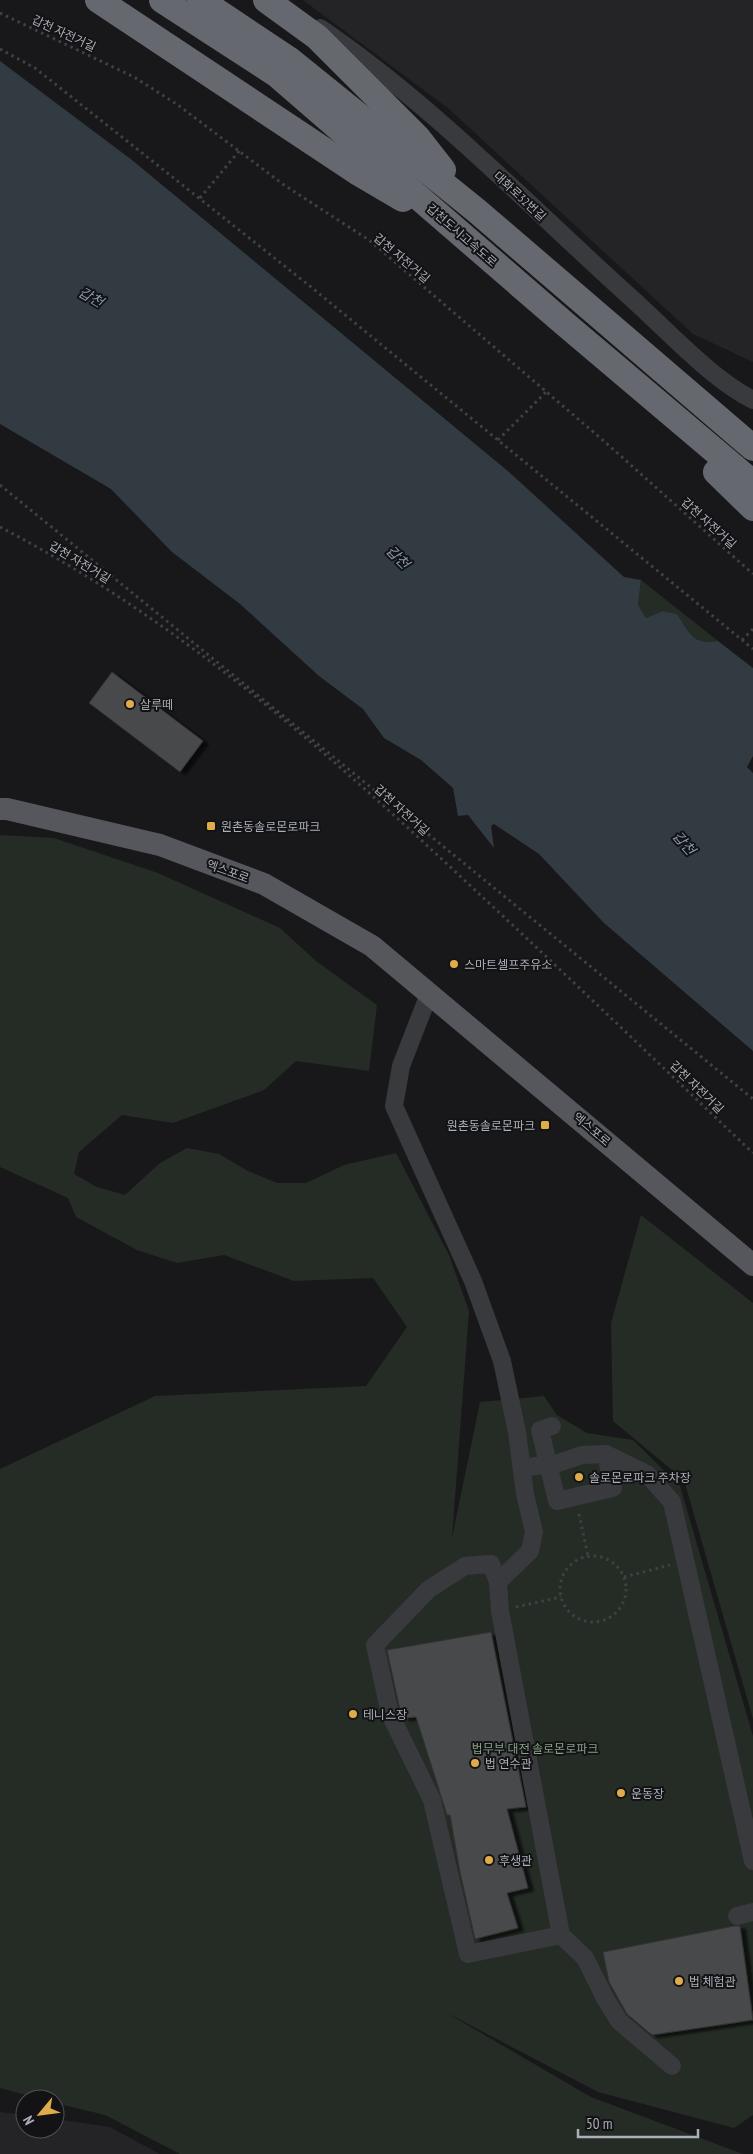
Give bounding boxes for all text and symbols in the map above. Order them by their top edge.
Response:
street label: 갑천 자전거길 [30,12,98,54]
street label: 대화로32번길 [491,168,549,224]
street label: 갑천도시고속도로 [424,200,500,270]
street label: 갑천 자전거길 [371,230,433,286]
water label: 갑천 [75,283,108,312]
street label: 갑천 자전거길 [678,494,740,552]
street label: 갑천 자전거길 [47,538,113,586]
water label: 갑천 [383,542,414,573]
place label: 살루떼 [140,697,173,712]
marker: 살루떼 [124,698,136,710]
street label: 갑천 자전거길 [371,781,433,839]
place label: 원촌동솔로몬로파크 [221,819,320,834]
marker: 원촌동솔로몬로파크 [205,820,217,832]
water label: 갑천 [669,827,700,859]
street label: 엑스포로 [205,856,251,886]
place label: 스마트셀프주유소 [464,957,552,972]
marker: 스마트셀프주유소 [448,958,460,970]
street label: 갑천 자전거길 [667,1058,727,1116]
street label: 엑스포로 [570,1109,614,1149]
place label: 원촌동솔로몬파크 [447,1118,535,1133]
marker: 원촌동솔로몬파크 [539,1119,551,1131]
place label: 솔로몬로파크 주차장 [589,1470,691,1485]
marker: 솔로몬로파크 주차장 [573,1471,585,1483]
place label: 테니스장 [363,1707,407,1722]
marker: 테니스장 [347,1708,359,1720]
park label: 법무부 대전 솔로몬로파크 [472,1741,598,1756]
place label: 법 연수관 [485,1756,532,1771]
marker: 법 연수관 [469,1757,481,1769]
place label: 운동장 [631,1786,664,1801]
marker: 운동장 [615,1787,627,1799]
place label: 후생관 [499,1853,532,1868]
marker: 후생관 [483,1854,495,1866]
place label: 법 체험관 [689,1974,736,1989]
marker: 법 체험관 [673,1975,685,1987]
north arrow [15,2089,65,2139]
scale bar [578,2106,698,2138]
text: N [19,2113,38,2128]
text: 50 m [586,2114,612,2133]

